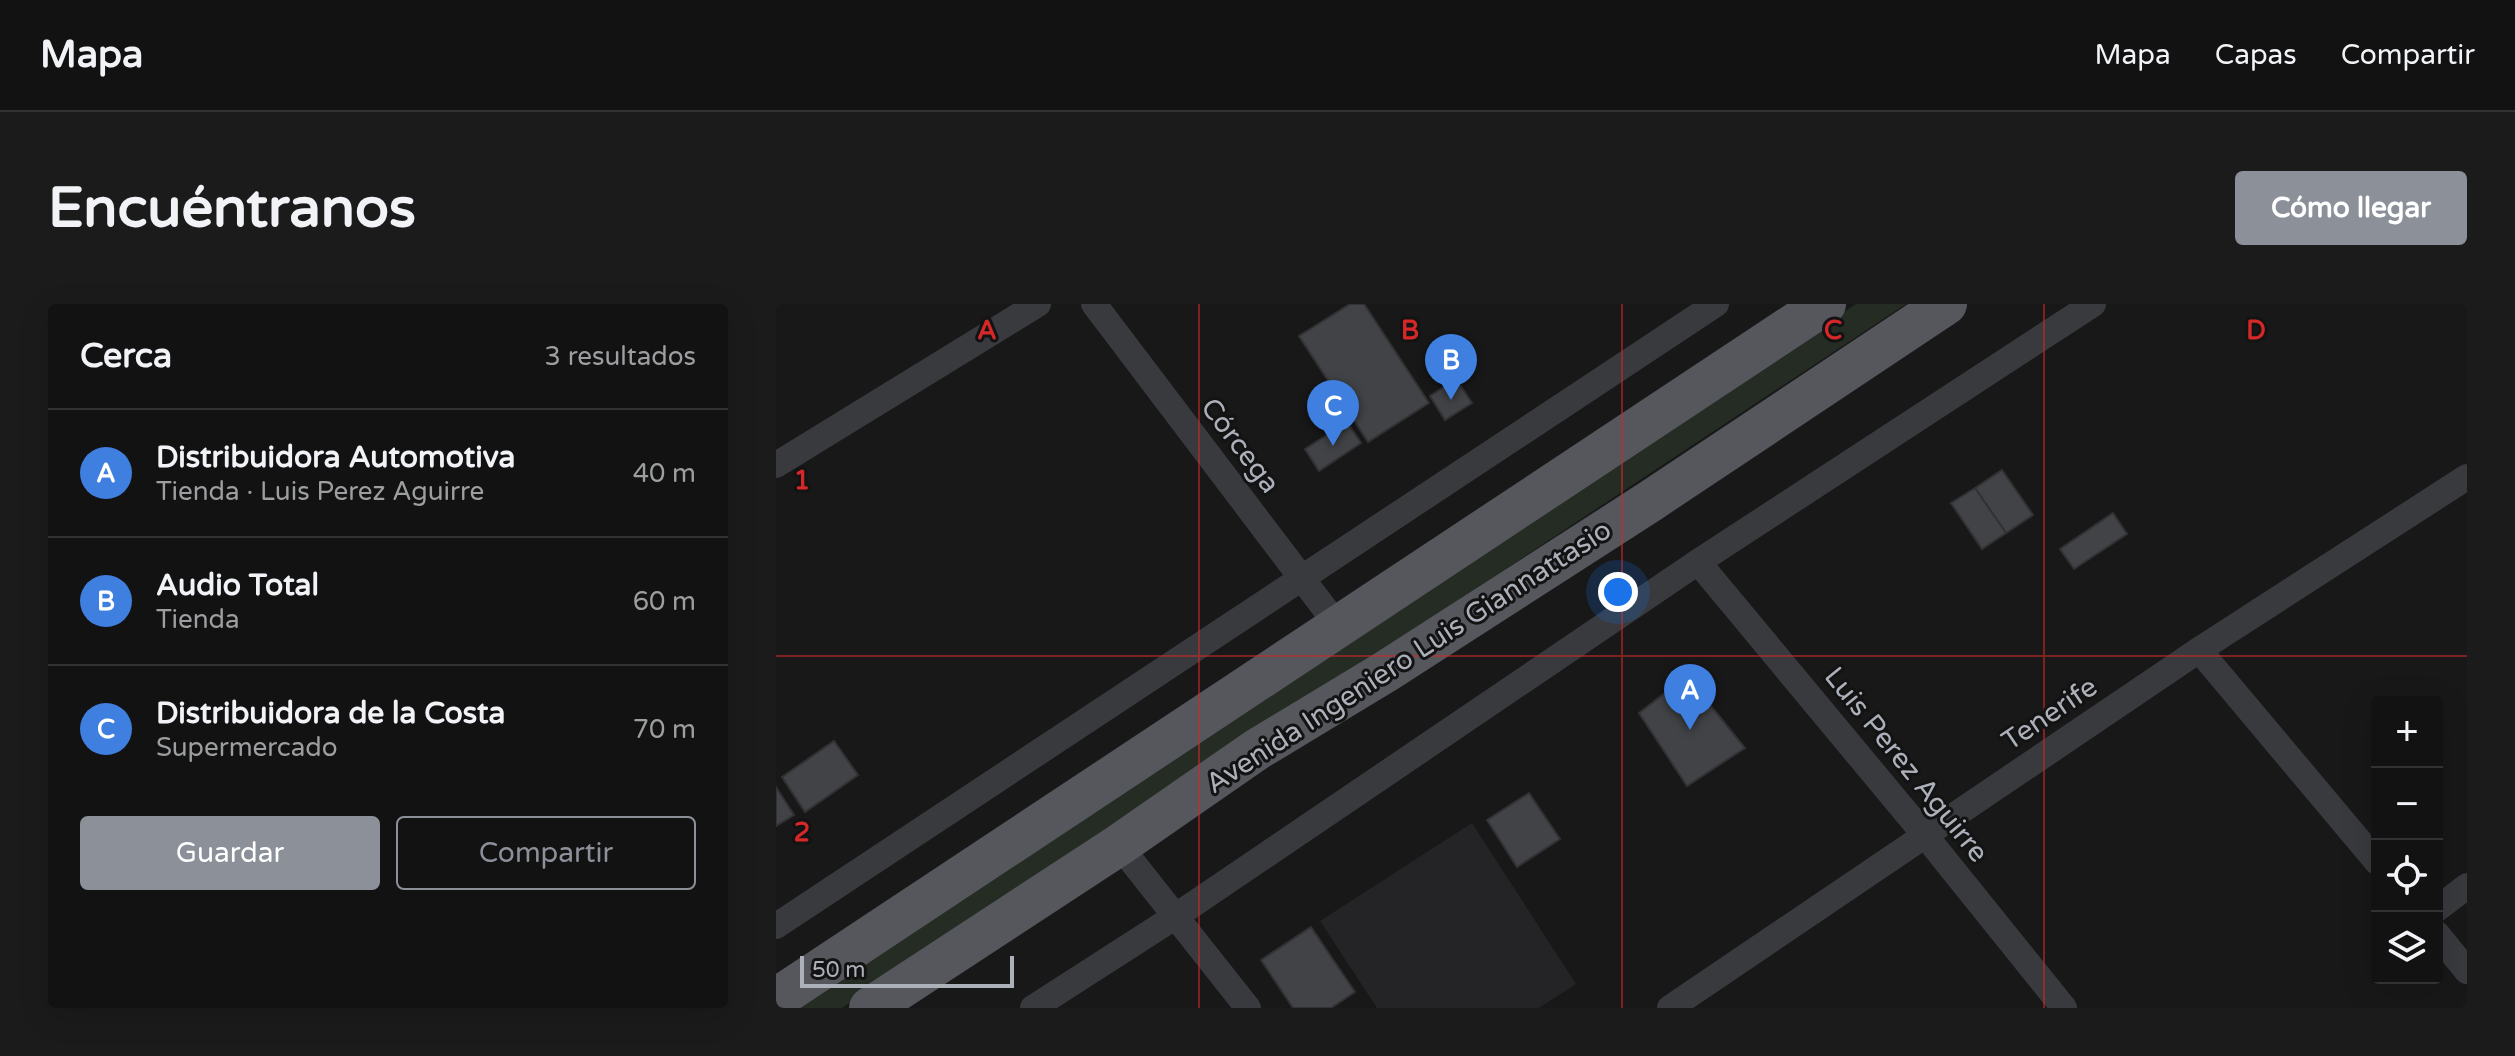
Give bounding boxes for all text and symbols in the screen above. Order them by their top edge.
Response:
text: Mapa [40,32,143,78]
text: Mapa [2094,38,2171,72]
text: Capas [2215,38,2297,72]
text: Compartir [2341,38,2475,72]
button: Cómo llegar [2235,171,2467,245]
text: Encuéntranos [48,175,416,242]
text: A [977,315,997,346]
text: B [1401,315,1419,346]
text: C [1824,315,1842,346]
text: D [2246,315,2266,346]
pin: B [1425,334,1477,400]
text: Cerca [80,336,172,377]
text: 3 resultados [545,341,696,372]
pin: C [1307,380,1359,446]
street label: Córcega [1193,391,1287,500]
text: Distribuidora Automotiva [156,439,515,476]
text: A [96,458,116,489]
text: 40 m [633,458,696,489]
text: 1 [794,465,810,496]
text: Tienda · Luis Perez Aguirre [156,476,484,507]
street label: Avenida Ingeniero Luis Giannattasio [1199,513,1618,801]
text: Audio Total [156,567,319,604]
your location [1598,572,1638,612]
text: B [97,586,115,617]
text: 60 m [633,586,696,617]
text: Tienda [156,604,240,635]
street label: Luis Perez Aguirre [1817,660,1995,869]
pin: A [1664,664,1716,730]
street label: Tenerife [1996,670,2104,758]
text: Distribuidora de la Costa [156,695,505,732]
map controls [2371,696,2443,984]
button: + [2371,696,2443,768]
text: C [97,714,115,745]
text: 70 m [633,714,696,745]
text: Supermercado [156,732,338,763]
button: − [2371,768,2443,840]
button: Guardar [80,816,380,890]
button: Compartir [396,816,696,890]
text: 2 [794,817,810,848]
button: locate [2371,840,2443,912]
button: layers [2371,912,2443,984]
scale bar [800,952,1014,988]
text: 50 m [812,957,866,983]

